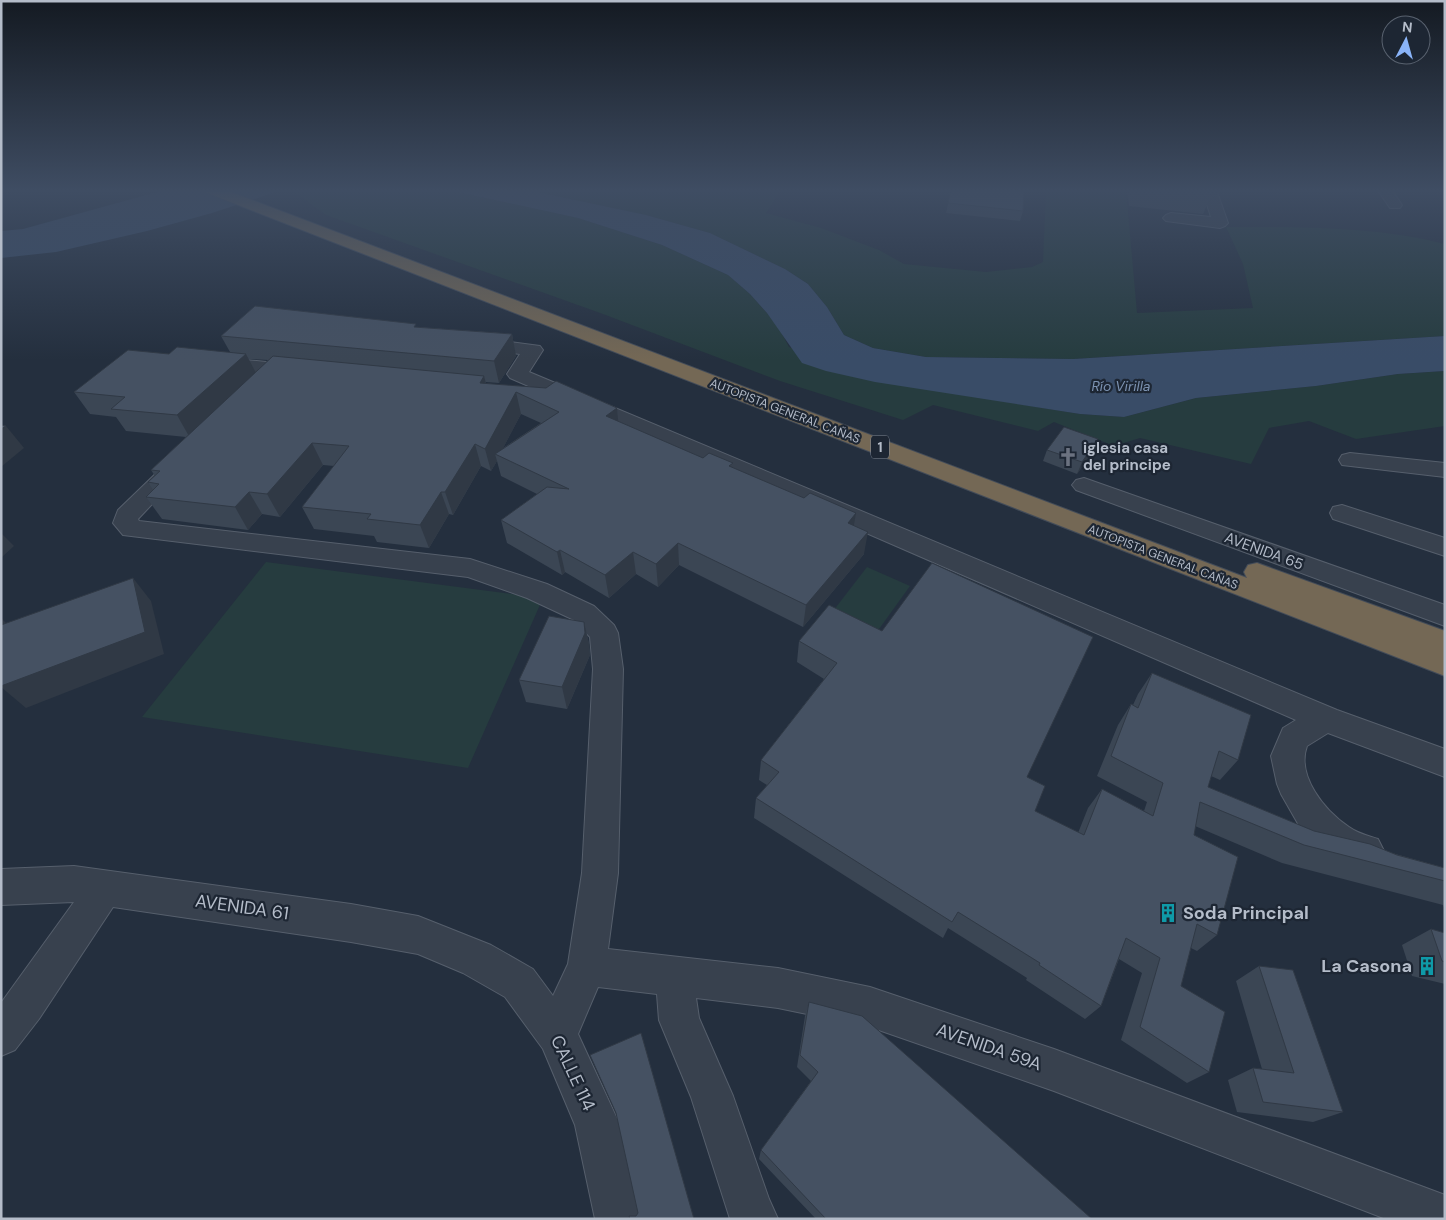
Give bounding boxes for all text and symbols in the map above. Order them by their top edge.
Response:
north arrow [1381,15,1431,65]
text: N [1401,18,1413,37]
street label: AUTOPISTA GENERAL CAÑAS [708,375,862,447]
water label: Río Virilla [1091,377,1151,395]
road number: 1 [871,436,889,458]
place label: iglesia casa del principe [1083,438,1171,475]
church icon: iglesia casa del principe [1057,446,1079,468]
street label: AUTOPISTA GENERAL CAÑAS [1086,521,1240,593]
street label: AVENIDA 65 [1222,527,1306,575]
street label: AVENIDA 61 [194,889,290,925]
place label: Soda Principal [1183,901,1309,925]
building icon: Soda Principal [1157,902,1179,924]
place label: La Casona [1321,954,1412,978]
building icon: La Casona [1416,955,1438,977]
street label: AVENIDA 59A [933,1018,1045,1076]
street label: CALLE 114 [545,1031,601,1115]

